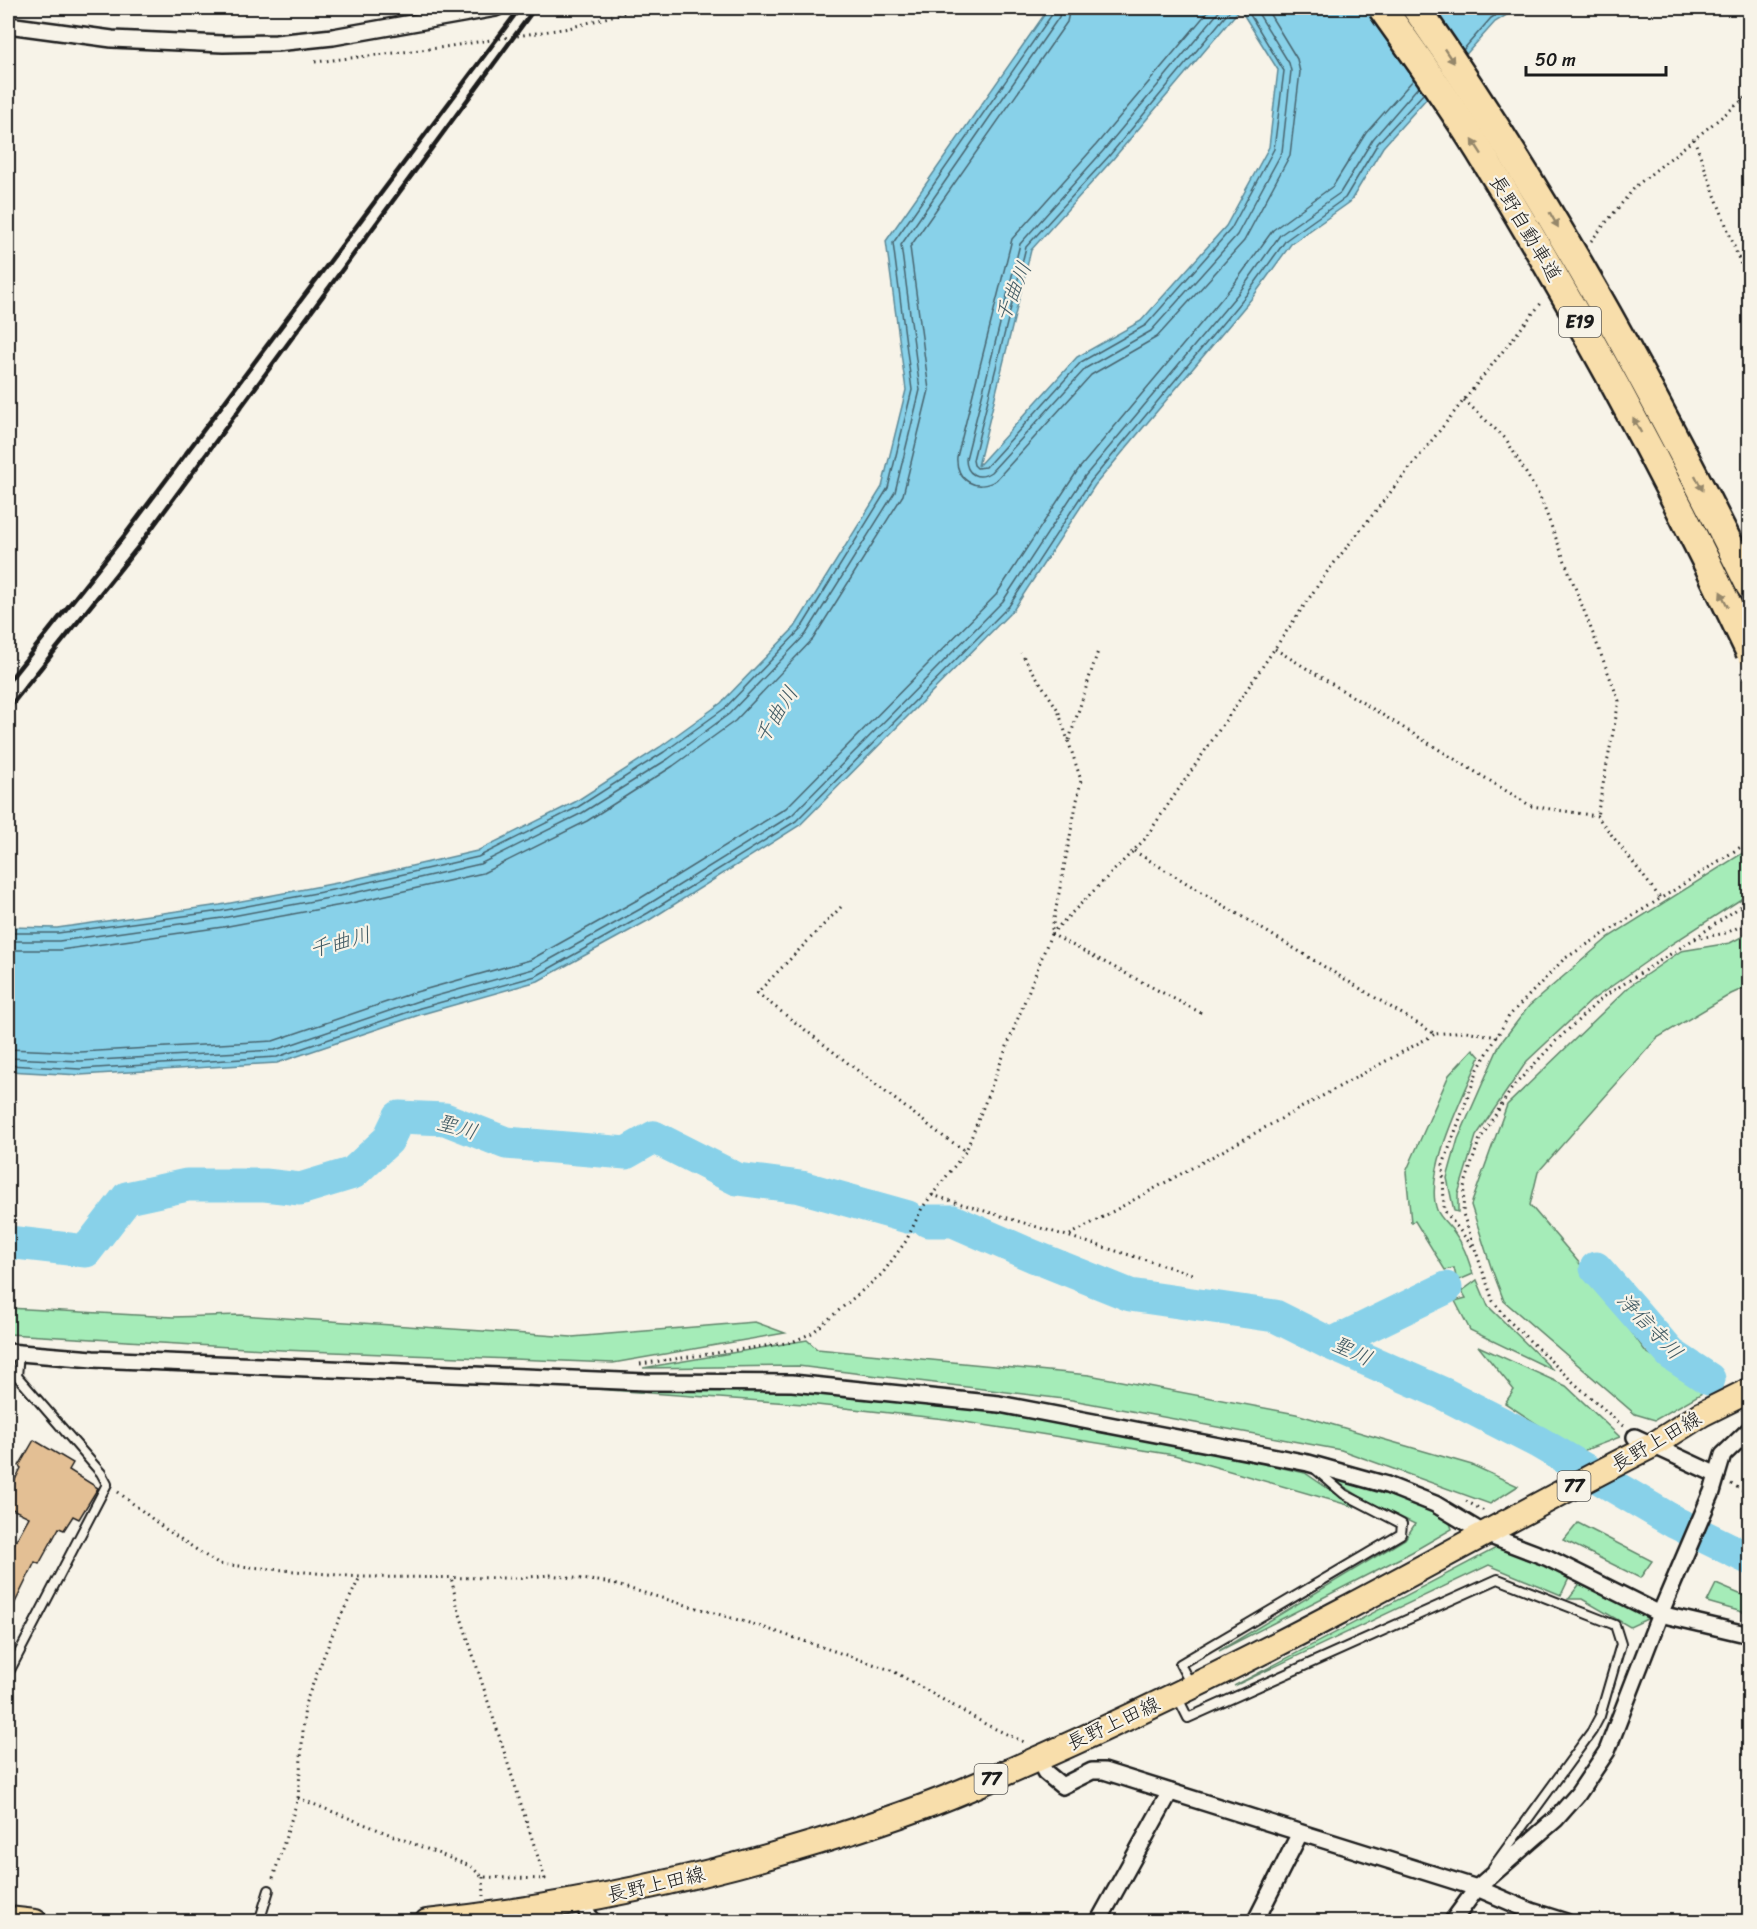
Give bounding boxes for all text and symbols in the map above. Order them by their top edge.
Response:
scale bar [1526,39,1666,77]
text: 50 m [1535,44,1576,76]
one-way arrow [1443,47,1455,63]
one-way arrow [1471,139,1482,155]
street label: 長野自動車道 [1480,168,1571,289]
one-way arrow [1549,212,1560,228]
water label: 千曲川 [983,256,1043,328]
road number: E19 [1559,307,1601,337]
one-way arrow [1632,416,1642,433]
one-way arrow [1693,474,1703,492]
one-way arrow [1720,591,1729,608]
water label: 千曲川 [743,678,809,752]
water label: 千曲川 [305,915,375,969]
water label: 聖川 [432,1103,482,1151]
water label: 浄信寺川 [1607,1283,1693,1369]
water label: 聖川 [1325,1325,1379,1377]
street label: 長野上田線 [1604,1401,1708,1482]
road number: 77 [1558,1471,1590,1501]
street label: 長野上田線 [1061,1686,1166,1760]
road number: 77 [974,1764,1008,1794]
street label: 長野上田線 [603,1856,709,1913]

